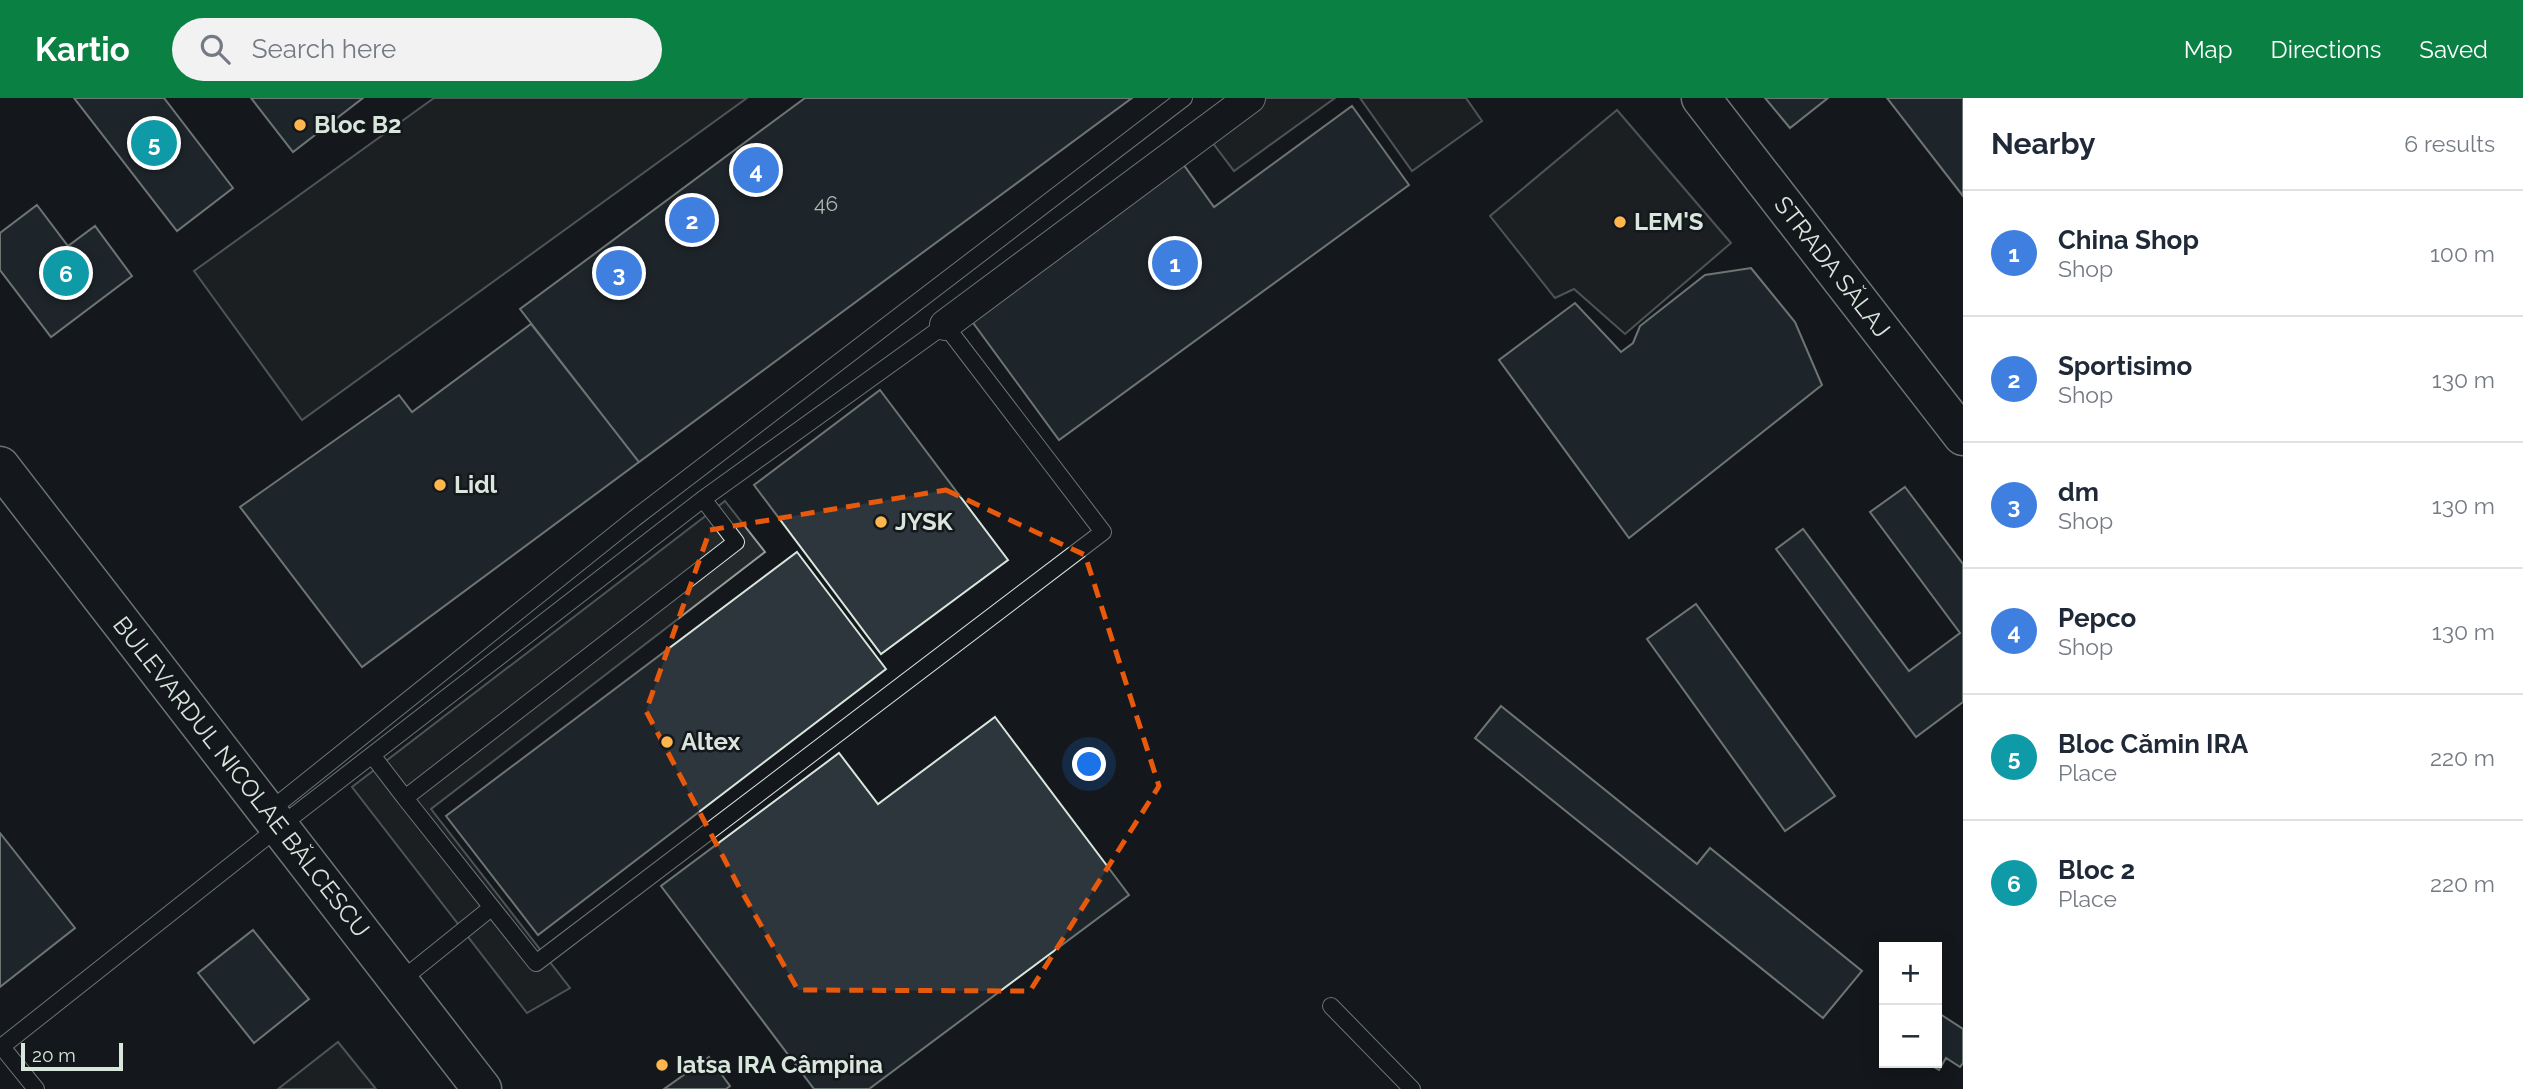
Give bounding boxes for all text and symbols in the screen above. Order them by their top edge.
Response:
search box [172,18,662,81]
text: Kartio [35,30,130,69]
icon: search [196,30,234,68]
text: Search here [252,34,396,64]
text: Map [2184,35,2233,64]
text: Directions [2271,35,2381,64]
text: Saved [2419,35,2488,64]
place label: Bloc B2 [314,110,402,139]
pin: 5 [131,117,177,169]
marker: Bloc B2 [292,117,308,133]
text: Nearby [1991,126,2095,161]
text: 6 results [2404,130,2495,157]
pin: 4 [733,144,779,196]
street label: STRADA SĂLAJ [1768,190,1897,343]
house number: 46 [814,191,838,216]
pin: 2 [669,194,715,246]
place label: LEM'S [1634,207,1704,236]
marker: LEM'S [1612,214,1628,230]
text: China Shop [2058,225,2199,255]
pin: 1 [1152,237,1198,289]
text: 1 [2008,240,2020,267]
text: 100 m [2430,240,2495,267]
pin: 6 [43,247,89,299]
pin: 3 [596,247,642,299]
text: Shop [2058,255,2113,282]
text: Sportisimo [2058,351,2192,381]
text: 2 [2008,366,2020,393]
text: 130 m [2432,366,2495,393]
text: Shop [2058,381,2113,408]
place label: Lidl [454,470,498,499]
marker: Lidl [432,477,448,493]
text: dm [2058,477,2099,507]
text: 3 [2008,492,2020,519]
text: 130 m [2432,492,2495,519]
place label: JYSK [895,507,954,536]
text: Shop [2058,507,2113,534]
marker: JYSK [873,514,889,530]
text: Pepco [2058,603,2136,633]
street label: BULEVARDUL NICOLAE BĂLCESCU [107,610,376,943]
text: 4 [2007,618,2021,645]
text: 130 m [2432,618,2495,645]
text: Shop [2058,633,2113,660]
place label: Altex [681,727,740,756]
text: Bloc Cămin IRA [2058,729,2248,759]
marker: Altex [659,734,675,750]
text: 5 [2008,744,2020,771]
text: 220 m [2430,744,2495,771]
your location [1072,747,1106,781]
text: Place [2058,759,2117,786]
text: Bloc 2 [2058,855,2135,885]
text: 6 [2007,870,2021,897]
text: 220 m [2430,870,2495,897]
text: Place [2058,885,2117,912]
map controls [1879,942,1942,1068]
button: + [1879,942,1942,1005]
button: − [1879,1005,1942,1068]
scale bar [21,1040,122,1072]
text: 20 m [32,1044,76,1066]
place label: Iatsa IRA Câmpina [676,1050,883,1079]
marker: Iatsa IRA Câmpina [654,1057,670,1073]

